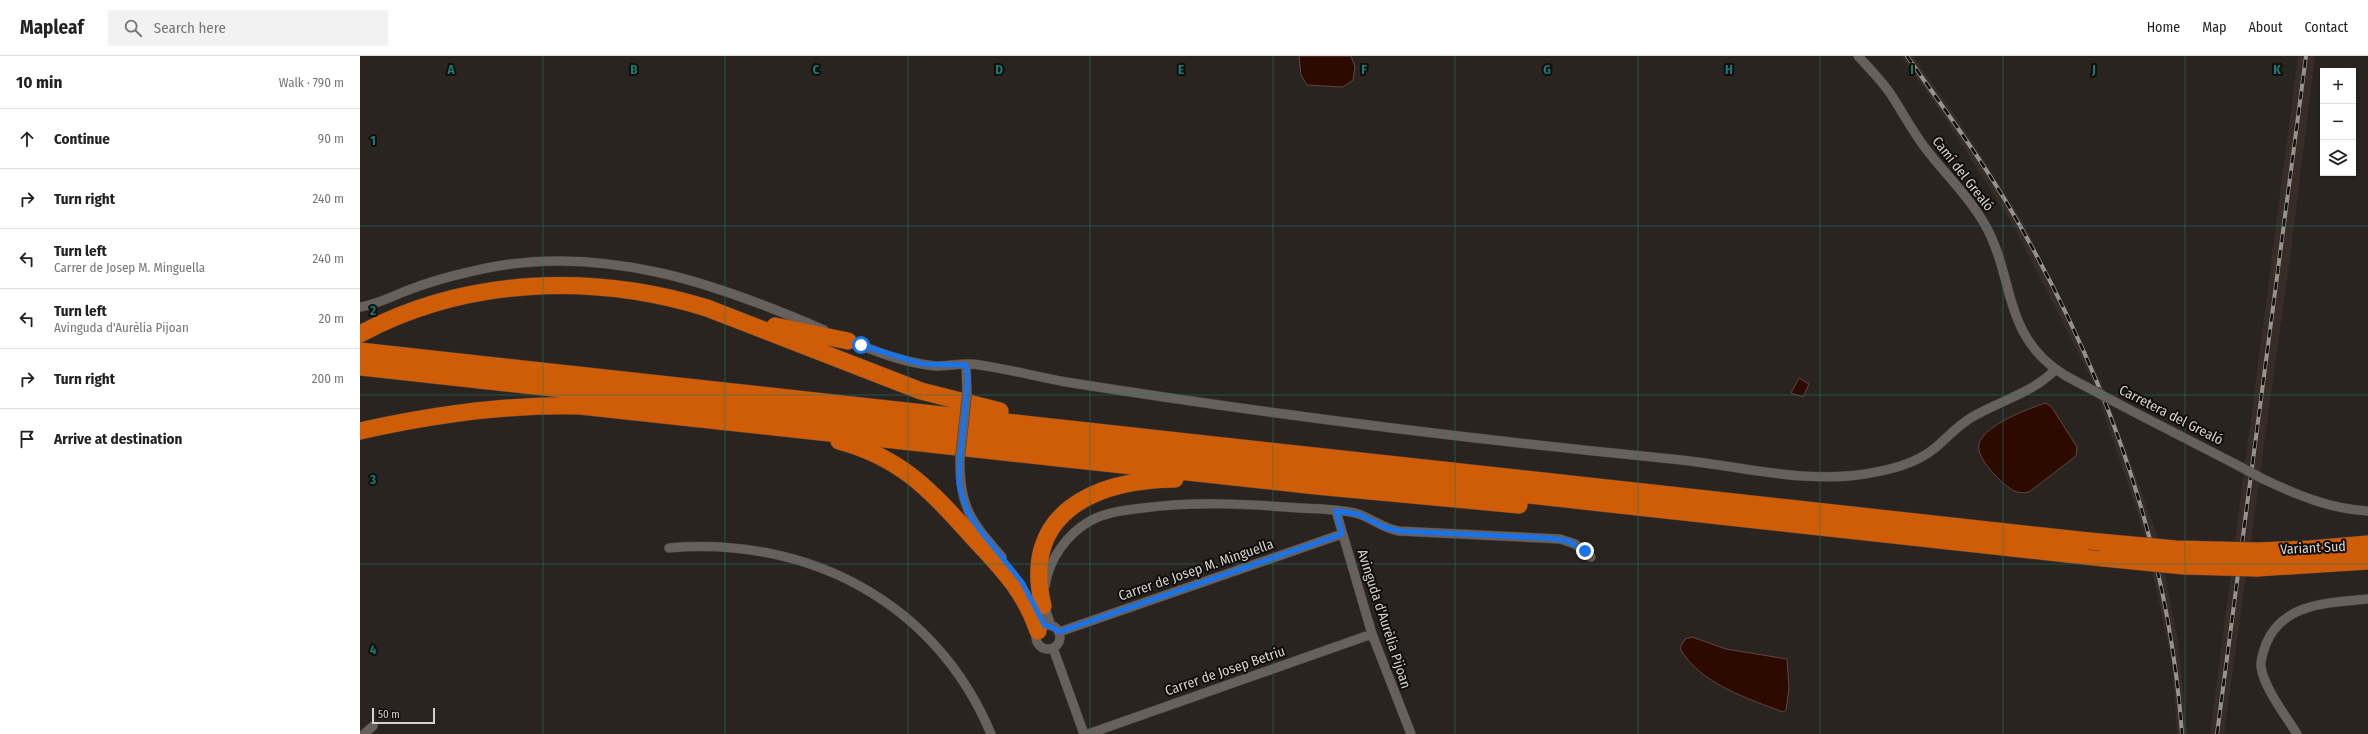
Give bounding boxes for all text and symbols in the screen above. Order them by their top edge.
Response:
search box [108,10,388,46]
text: Mapleaf [20,16,84,39]
icon: search [122,17,144,39]
text: Search here [154,19,226,37]
text: Home [2147,19,2180,36]
text: Map [2202,19,2226,36]
text: About [2248,19,2283,36]
text: Contact [2305,19,2348,36]
text: A [446,62,455,77]
text: B [630,62,638,77]
text: C [813,62,820,77]
text: D [995,62,1003,77]
text: E [1178,62,1184,77]
text: F [1361,62,1367,77]
text: G [1543,62,1551,77]
text: H [1725,62,1733,77]
text: I [1910,62,1914,77]
text: J [2091,62,2096,77]
text: K [2273,62,2281,77]
map controls [2320,68,2356,176]
button: + [2320,68,2356,104]
text: 10 min [16,72,62,93]
text: Walk · 790 m [279,75,344,90]
button: − [2320,104,2356,140]
icon: ahead [16,128,38,150]
text: Continue [54,130,110,148]
text: 90 m [318,131,344,146]
text: 1 [370,133,376,148]
street label: Camí del Grealó [1929,133,1997,215]
button: layers [2320,140,2356,176]
icon: right [16,188,38,210]
text: Turn right [54,190,115,208]
text: 240 m [312,191,344,206]
text: Turn left [54,242,107,260]
icon: left [16,248,38,270]
text: 240 m [312,251,344,266]
text: Carrer de Josep M. Minguella [54,260,205,275]
text: Turn left [54,302,107,320]
text: 2 [369,303,376,318]
icon: left [16,308,38,330]
text: 20 m [318,311,344,326]
text: Avinguda d'Aurèlia Pijoan [54,320,189,335]
route start [852,336,870,354]
icon: right [16,368,38,390]
text: Turn right [54,370,115,388]
text: 200 m [312,371,344,386]
street label: Carretera del Grealó [2116,381,2226,449]
icon: arrive [16,428,38,450]
text: Arrive at destination [54,430,182,448]
text: 3 [369,472,376,487]
street label: Carrer de Josep M. Minguella [1116,535,1276,605]
street label: Variant Sud [2280,538,2346,558]
route end [1576,542,1594,560]
street label: Avinguda d'Aurèlia Pijoan [1353,547,1415,691]
text: 4 [370,642,377,657]
street label: Carrer de Josep Betriu [1163,642,1287,700]
scale bar [372,706,435,725]
text: 50 m [378,708,400,721]

